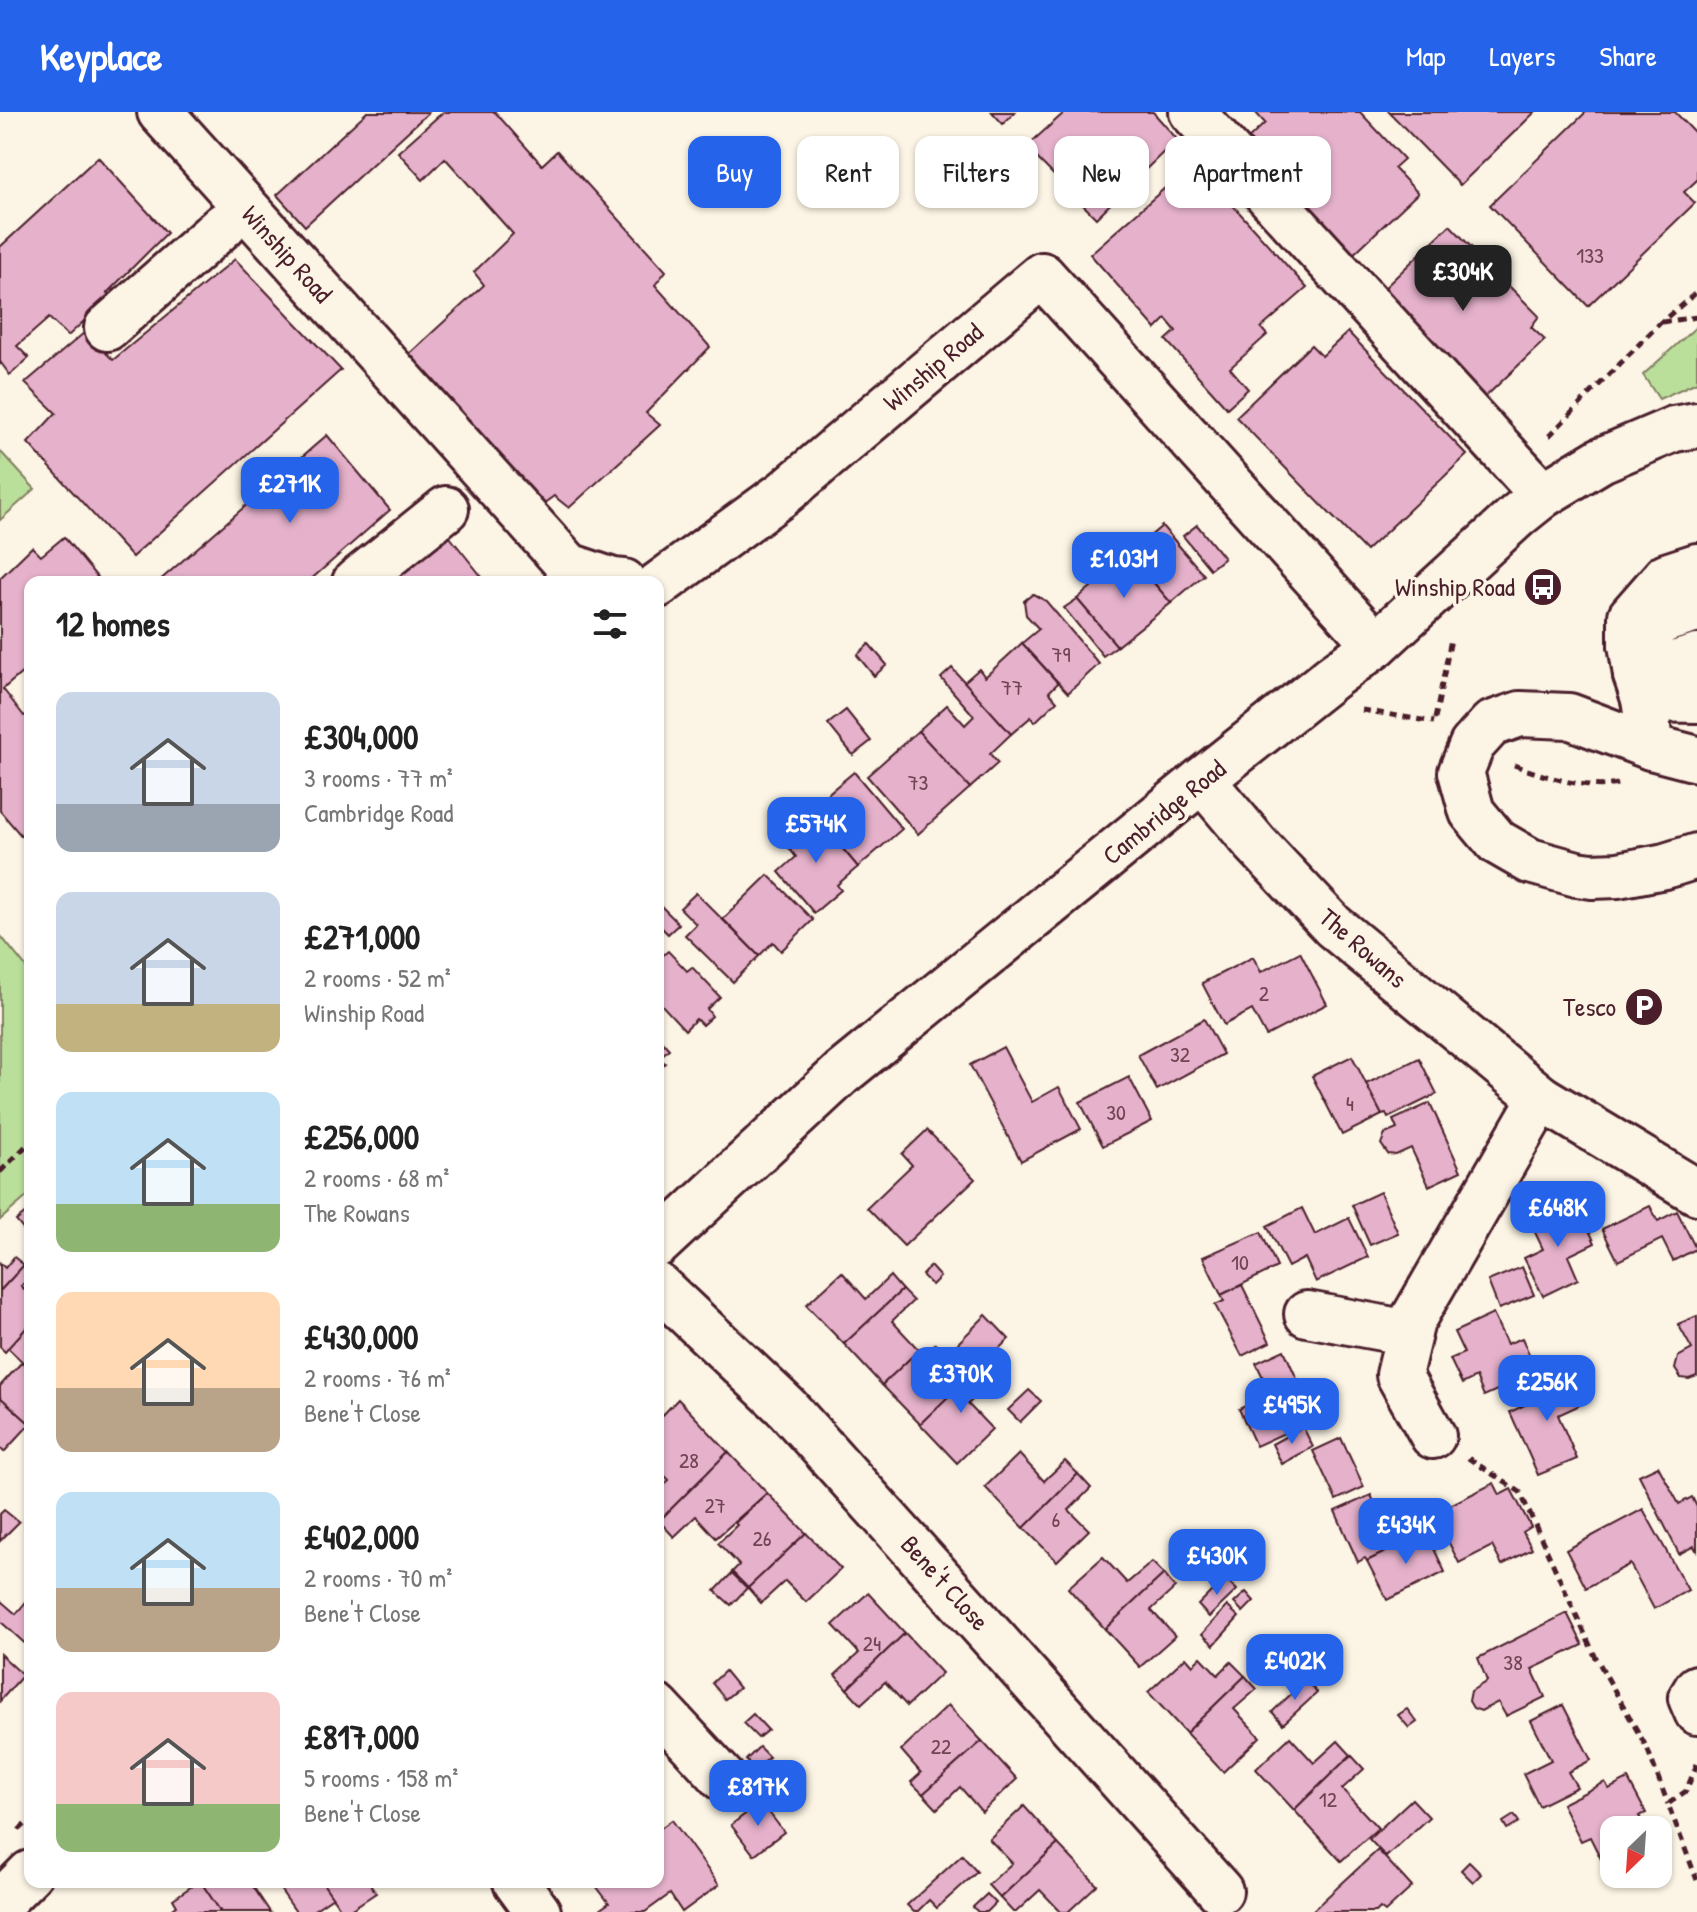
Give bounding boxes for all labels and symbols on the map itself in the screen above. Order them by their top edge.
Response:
street label: Winship Road [234,197,341,310]
house number: 133 [1576,240,1604,270]
pin: £304K [1407,245,1519,313]
street label: Winship Road [875,315,990,419]
pin: £271K [234,457,346,525]
pin: £1.03M [1059,532,1189,600]
bus stop icon: Winship Road [1522,566,1564,608]
place label: Winship Road [1395,569,1515,604]
house number: 79 [1052,639,1070,669]
house number: 77 [1001,672,1023,702]
street label: Cambridge Road [1095,751,1233,872]
house number: 73 [908,767,929,797]
pin: £574K [760,797,872,865]
street label: The Rowans [1312,900,1415,996]
house number: 2 [1259,978,1270,1008]
parking icon: Tesco [1623,986,1665,1028]
place label: Tesco [1563,989,1616,1024]
house number: 32 [1170,1039,1191,1069]
house number: 4 [1346,1088,1354,1118]
house number: 30 [1106,1097,1126,1127]
pin: £648K [1502,1181,1614,1249]
house number: 10 [1231,1247,1249,1277]
pin: £370K [905,1347,1017,1415]
pin: £256K [1491,1355,1603,1423]
pin: £495K [1236,1378,1348,1446]
house number: 28 [679,1445,699,1475]
house number: 27 [704,1490,726,1520]
pin: £434K [1350,1498,1462,1566]
house number: 6 [1052,1504,1061,1534]
house number: 26 [752,1523,772,1553]
street label: Bene't Close [893,1528,997,1638]
pin: £430K [1161,1529,1273,1597]
house number: 24 [863,1628,881,1658]
pin: £402K [1239,1634,1351,1702]
house number: 38 [1503,1647,1523,1677]
house number: 22 [931,1731,952,1761]
pin: £817K [702,1760,814,1828]
house number: 12 [1319,1784,1338,1814]
north arrow [1600,1816,1672,1888]

